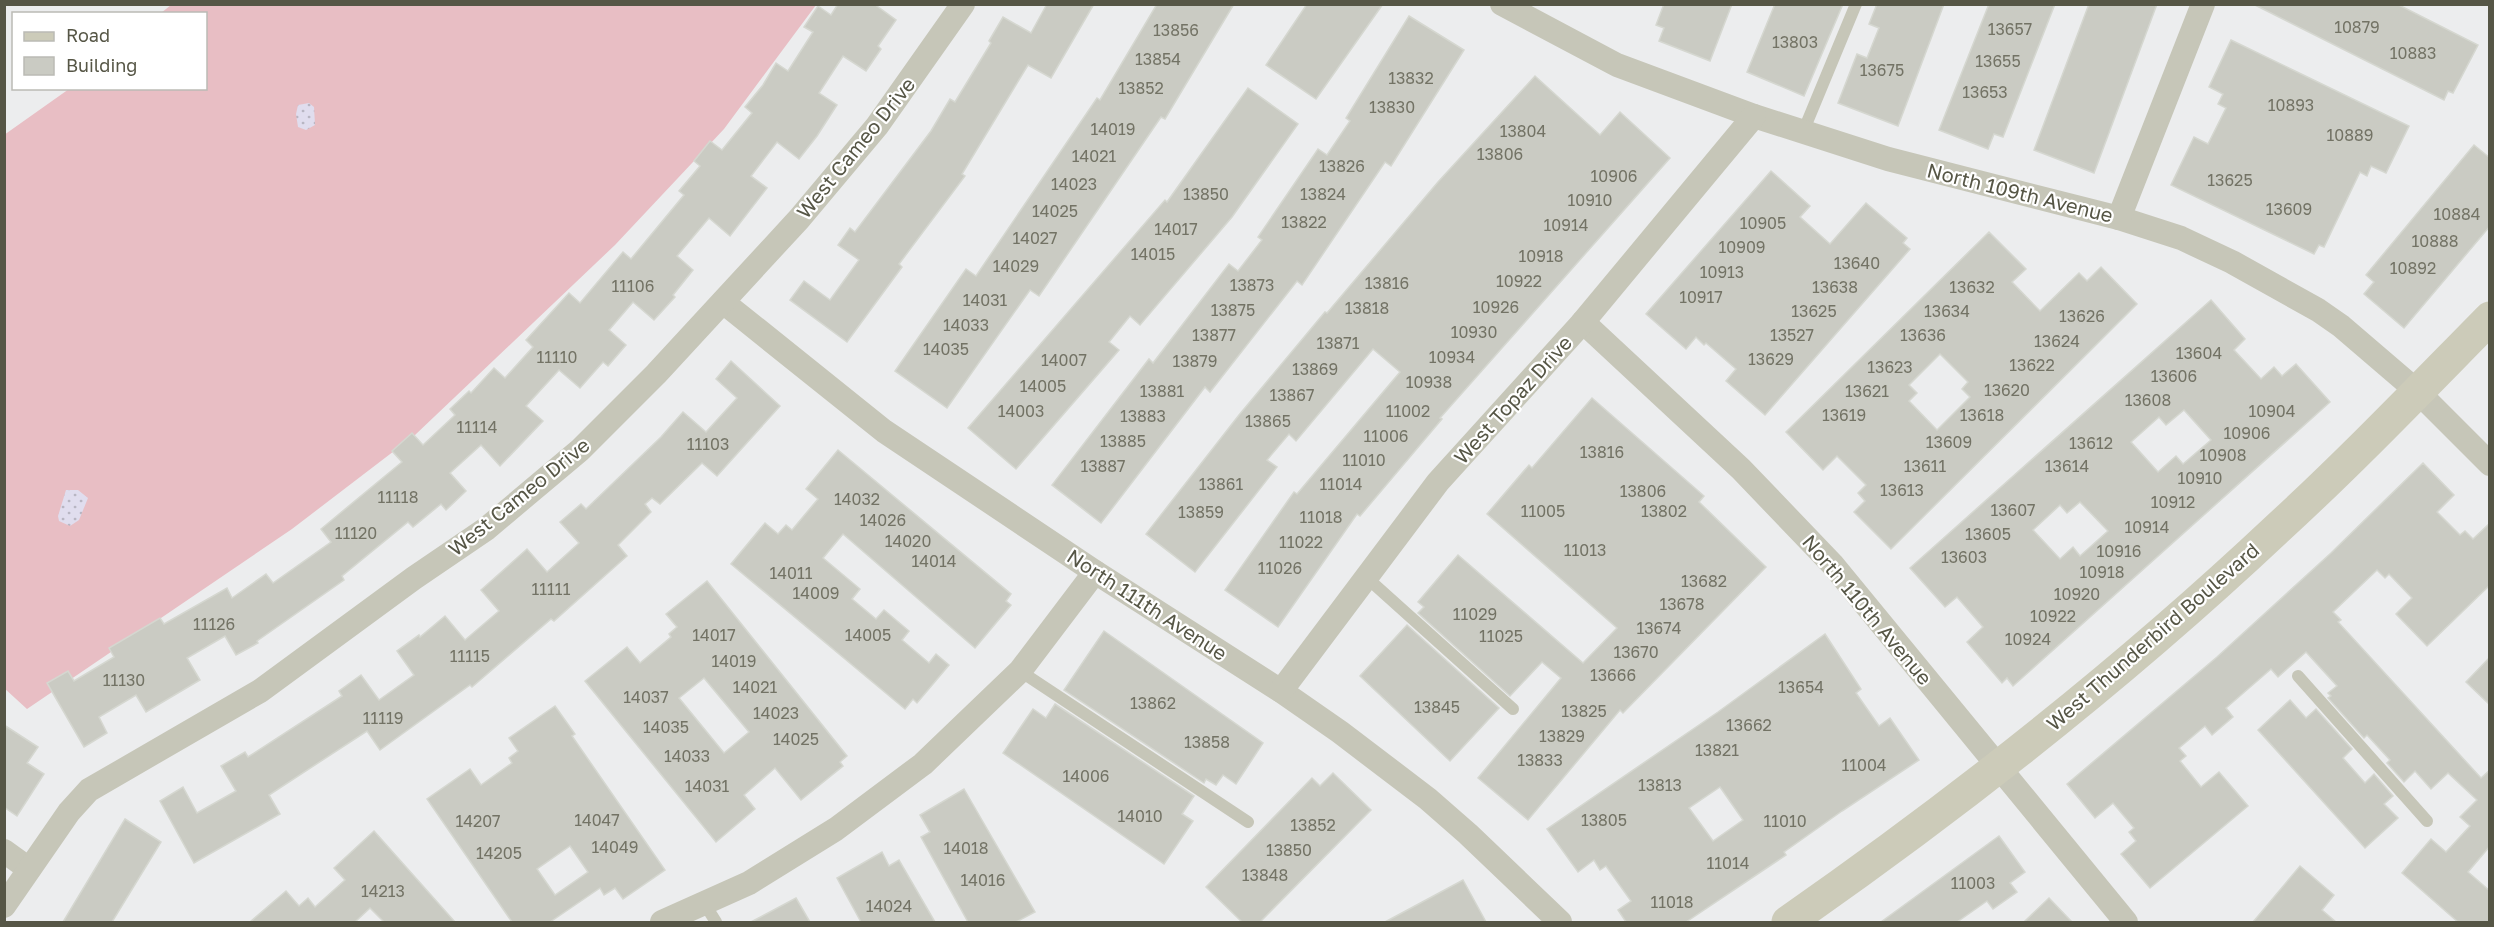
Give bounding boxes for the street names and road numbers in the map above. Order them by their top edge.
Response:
street label: West Cameo Drive [791,72,919,223]
street label: North 109th Avenue [1925,157,2116,227]
street label: West Topaz Drive [1448,330,1576,469]
street label: West Cameo Drive [443,432,594,560]
street label: North 110th Avenue [1798,529,1938,689]
street label: West Thunderbird Boulevard [2041,537,2263,735]
street label: North 111th Avenue [1063,544,1232,665]

